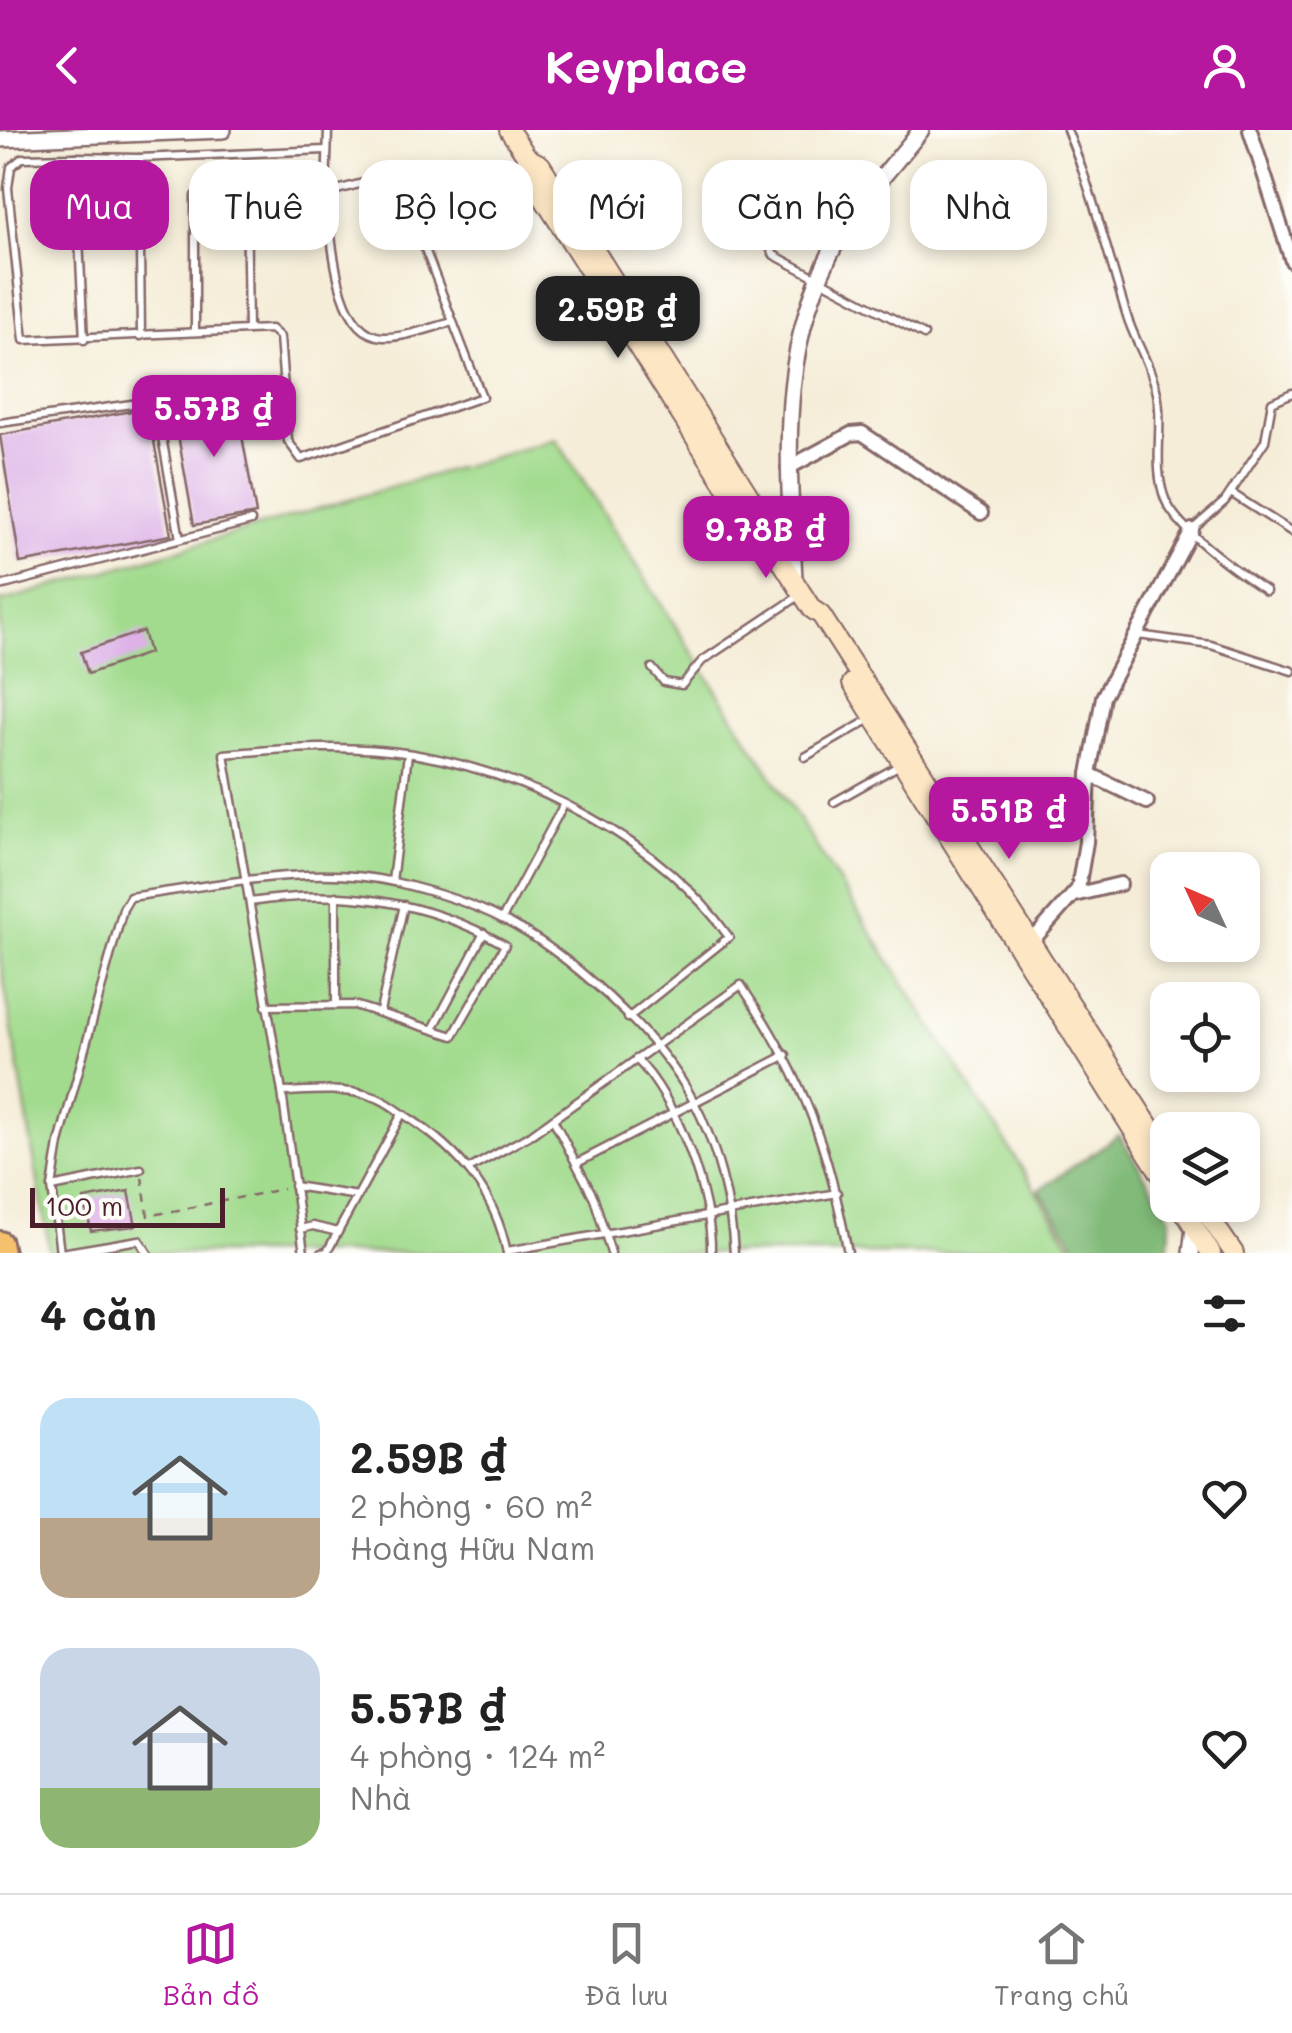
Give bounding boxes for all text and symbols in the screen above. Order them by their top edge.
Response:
text: Keyplace [545,36,747,94]
icon: back [40,38,95,93]
icon: person [1197,38,1252,93]
chip: Mua [30,160,169,250]
chip: Thuê [189,160,339,250]
chip: Bộ lọc [359,160,533,250]
chip: Mới [553,160,682,250]
chip: Căn hộ [702,160,890,250]
chip: Nhà [910,160,1047,250]
pin: 2.59B ₫ [526,276,710,361]
text: 2.59B ₫ [558,287,678,329]
pin: 5.57B ₫ [122,375,306,460]
text: 5.57B ₫ [154,386,274,428]
pin: 9.78B ₫ [674,496,858,581]
text: 9.78B ₫ [705,507,827,549]
pin: 5.51B ₫ [917,777,1101,862]
text: 5.51B ₫ [951,788,1067,830]
north arrow [1150,852,1260,962]
map controls [1150,852,1260,1222]
button: locate [1150,982,1260,1092]
button: layers [1150,1112,1260,1222]
scale bar [30,1183,225,1228]
text: 100 m [45,1187,123,1223]
text: 4 căn [40,1286,157,1341]
icon: filters [1197,1286,1252,1341]
text: 2.59B ₫ [350,1429,508,1484]
icon: home [120,1438,240,1558]
icon: heart [1197,1471,1252,1526]
text: 2 phòng · 60 m² [350,1484,592,1526]
text: Hoàng Hữu Nam [350,1526,595,1568]
text: 5.57B ₫ [350,1679,507,1734]
icon: home [120,1688,240,1808]
icon: heart [1197,1721,1252,1776]
text: 4 phòng · 124 m² [350,1734,605,1776]
text: Nhà [350,1776,412,1818]
tab: Bản đồ [163,1916,259,2012]
tab: Đã lưu [584,1916,668,2012]
tab: Trang chủ [994,1916,1129,2012]

